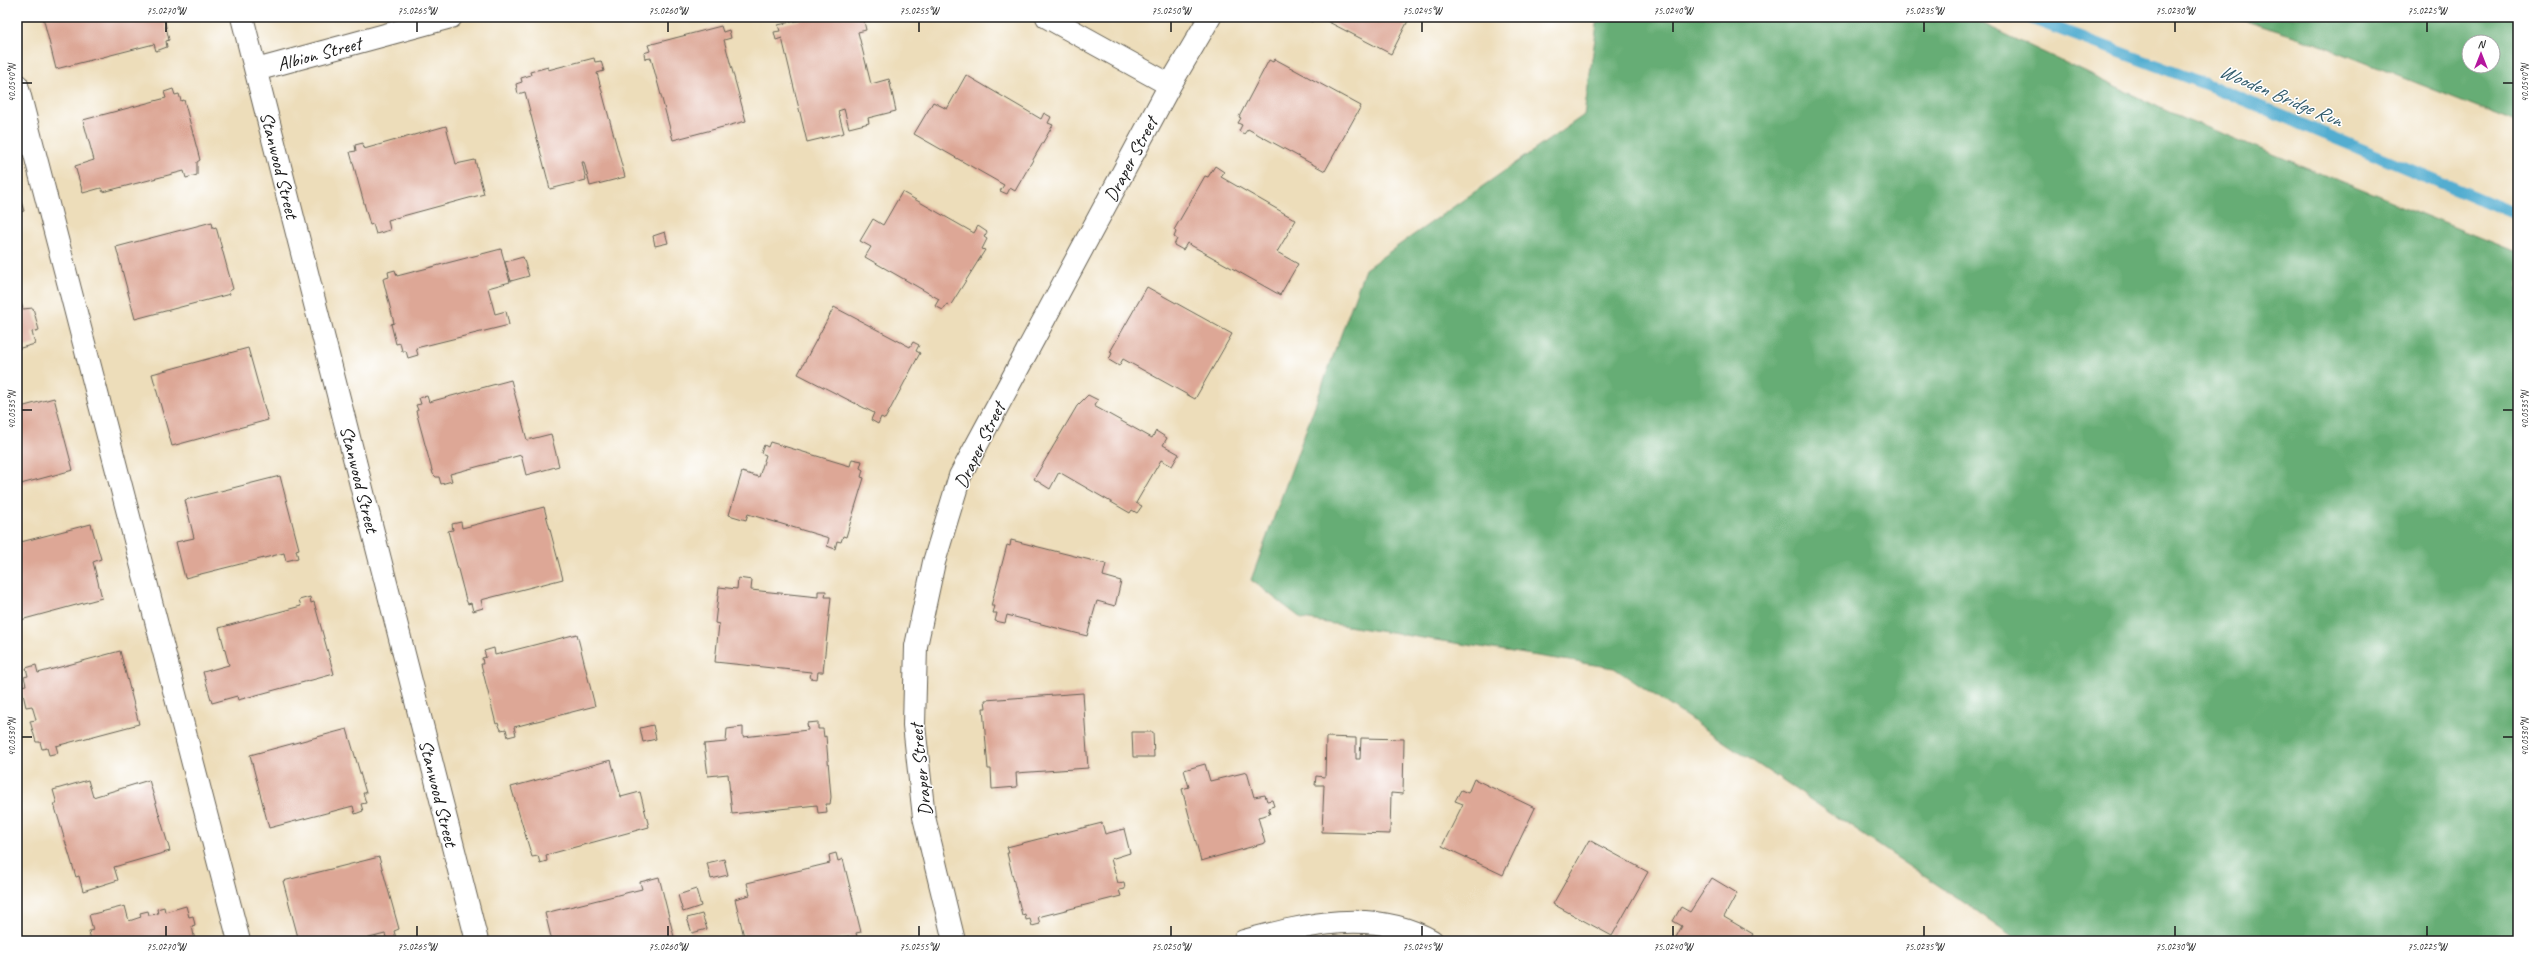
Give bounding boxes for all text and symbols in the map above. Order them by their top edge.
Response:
text: 75.0270°W [146,4,187,17]
text: 75.0265°W [397,4,438,17]
text: 75.0260°W [648,4,689,17]
text: 75.0255°W [899,4,940,17]
text: 75.0250°W [1151,4,1192,17]
text: 75.0245°W [1402,4,1443,17]
text: 75.0240°W [1653,4,1694,17]
text: 75.0235°W [1904,4,1945,17]
text: 75.0230°W [2155,4,2196,17]
text: 75.0225°W [2407,4,2448,17]
street label: Albion Street [275,31,366,77]
north arrow [2461,34,2501,74]
text: N [2478,37,2487,51]
water label: Wooden Bridge Run [2216,58,2348,133]
text: 40.0540°N [5,62,18,102]
text: 40.0540°N [2518,62,2531,102]
street label: Stanwood Street [254,109,304,223]
street label: Draper Street [1099,111,1164,206]
text: 40.0535°N [5,389,18,429]
text: 40.0535°N [2518,389,2531,429]
street label: Draper Street [949,396,1012,492]
street label: Stanwood Street [334,423,384,537]
text: 40.0530°N [5,716,18,756]
text: 40.0530°N [2518,716,2531,756]
street label: Draper Street [904,720,938,817]
street label: Stanwood Street [413,737,463,851]
text: 75.0270°W [146,940,187,953]
text: 75.0265°W [397,940,438,953]
text: 75.0260°W [648,940,689,953]
text: 75.0255°W [899,940,940,953]
text: 75.0250°W [1151,940,1192,953]
text: 75.0245°W [1402,940,1443,953]
text: 75.0240°W [1653,940,1694,953]
text: 75.0235°W [1904,940,1945,953]
text: 75.0230°W [2155,940,2196,953]
text: 75.0225°W [2407,940,2448,953]

